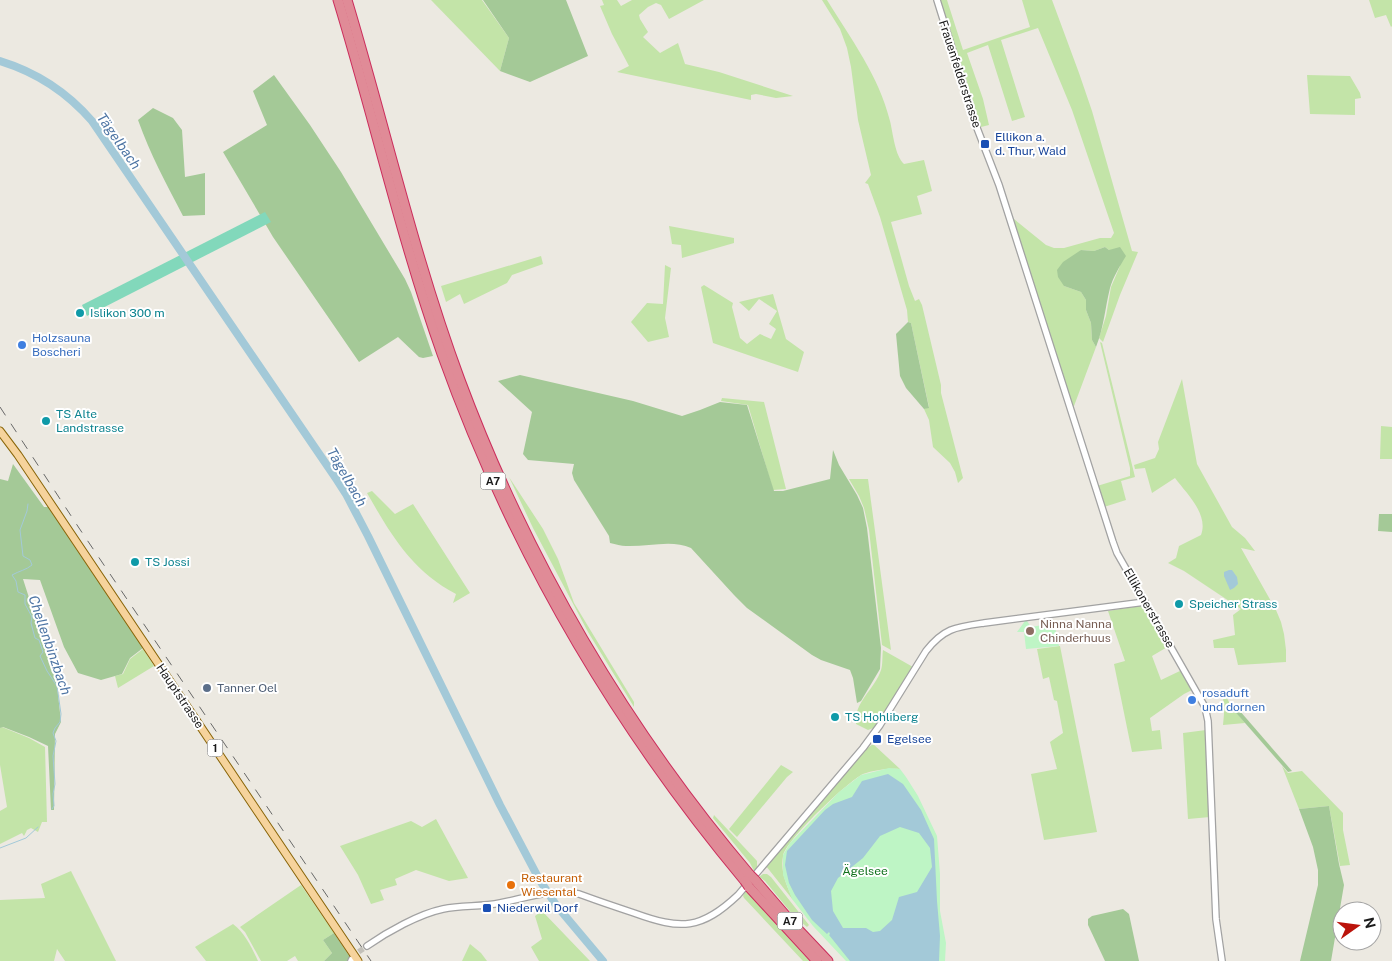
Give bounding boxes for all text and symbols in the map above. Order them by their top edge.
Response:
street label: Frauenfelderstrasse [936,18,984,130]
water label: Tägelbach [94,110,144,172]
place label: Ellikon a. d. Thur, Wald [995,130,1066,158]
marker: Ellikon a. d. Thur, Wald [979,138,991,150]
place label: Islikon 300 m [90,306,165,320]
marker: Islikon 300 m [74,307,86,319]
place label: Holzsauna Boscheri [32,331,91,359]
marker: Holzsauna Boscheri [16,339,28,351]
place label: TS Alte Landstrasse [56,407,124,435]
marker: TS Alte Landstrasse [40,415,52,427]
water label: Tägelbach [324,445,370,509]
road number: A7 [480,472,506,490]
place label: TS Jossi [145,555,190,569]
marker: TS Jossi [129,556,141,568]
street label: Ellikonerstrasse [1121,566,1178,650]
water label: Chellenbinzbach [25,593,75,697]
place label: Speicher Strass [1189,597,1277,611]
marker: Speicher Strass [1173,598,1185,610]
place label: Ninna Nanna Chinderhuus [1040,617,1112,645]
marker: Ninna Nanna Chinderhuus [1024,625,1036,637]
street label: Hauptstrasse [153,661,207,731]
place label: Tanner Oel [217,681,278,695]
marker: Tanner Oel [201,682,213,694]
place label: rosaduft und dornen [1202,686,1265,714]
marker: rosaduft und dornen [1186,694,1198,706]
place label: TS Hohliberg [845,710,918,724]
marker: TS Hohliberg [829,711,841,723]
place label: Egelsee [887,732,932,746]
marker: Egelsee [871,733,883,745]
road number: 1 [208,740,222,756]
park label: Ägelsee [842,864,888,878]
place label: Restaurant Wiesental [521,871,583,899]
marker: Restaurant Wiesental [505,879,517,891]
place label: Niederwil Dorf [497,901,578,915]
north arrow [1332,901,1382,951]
marker: Niederwil Dorf [481,902,493,914]
road number: A7 [778,912,802,929]
text: N [1361,916,1379,930]

